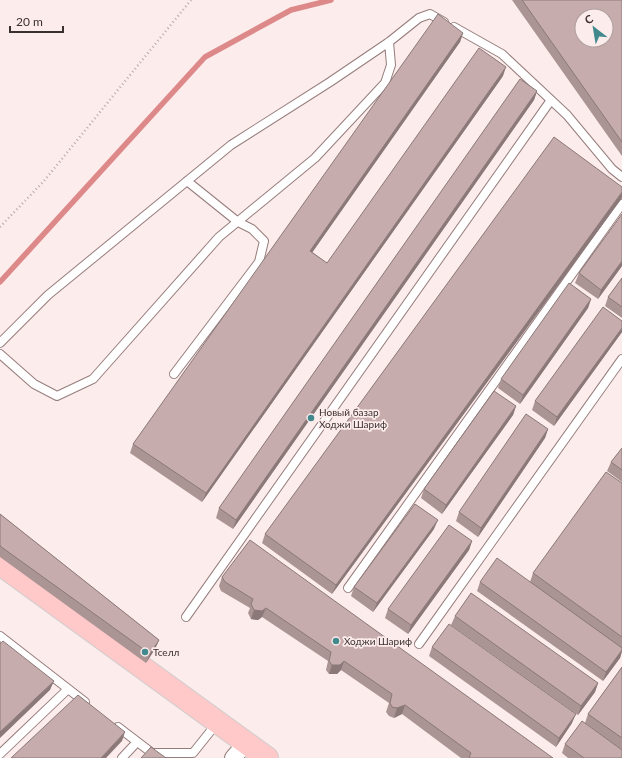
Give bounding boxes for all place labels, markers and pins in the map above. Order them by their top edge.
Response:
place label: Новый базар Ходжи Шариф [319,406,387,430]
marker: Новый базар Ходжи Шариф [306,413,316,423]
place label: Ходжи Шариф [344,635,412,647]
marker: Ходжи Шариф [331,636,341,646]
place label: Тселл [153,646,180,658]
marker: Тселл [140,647,150,657]

